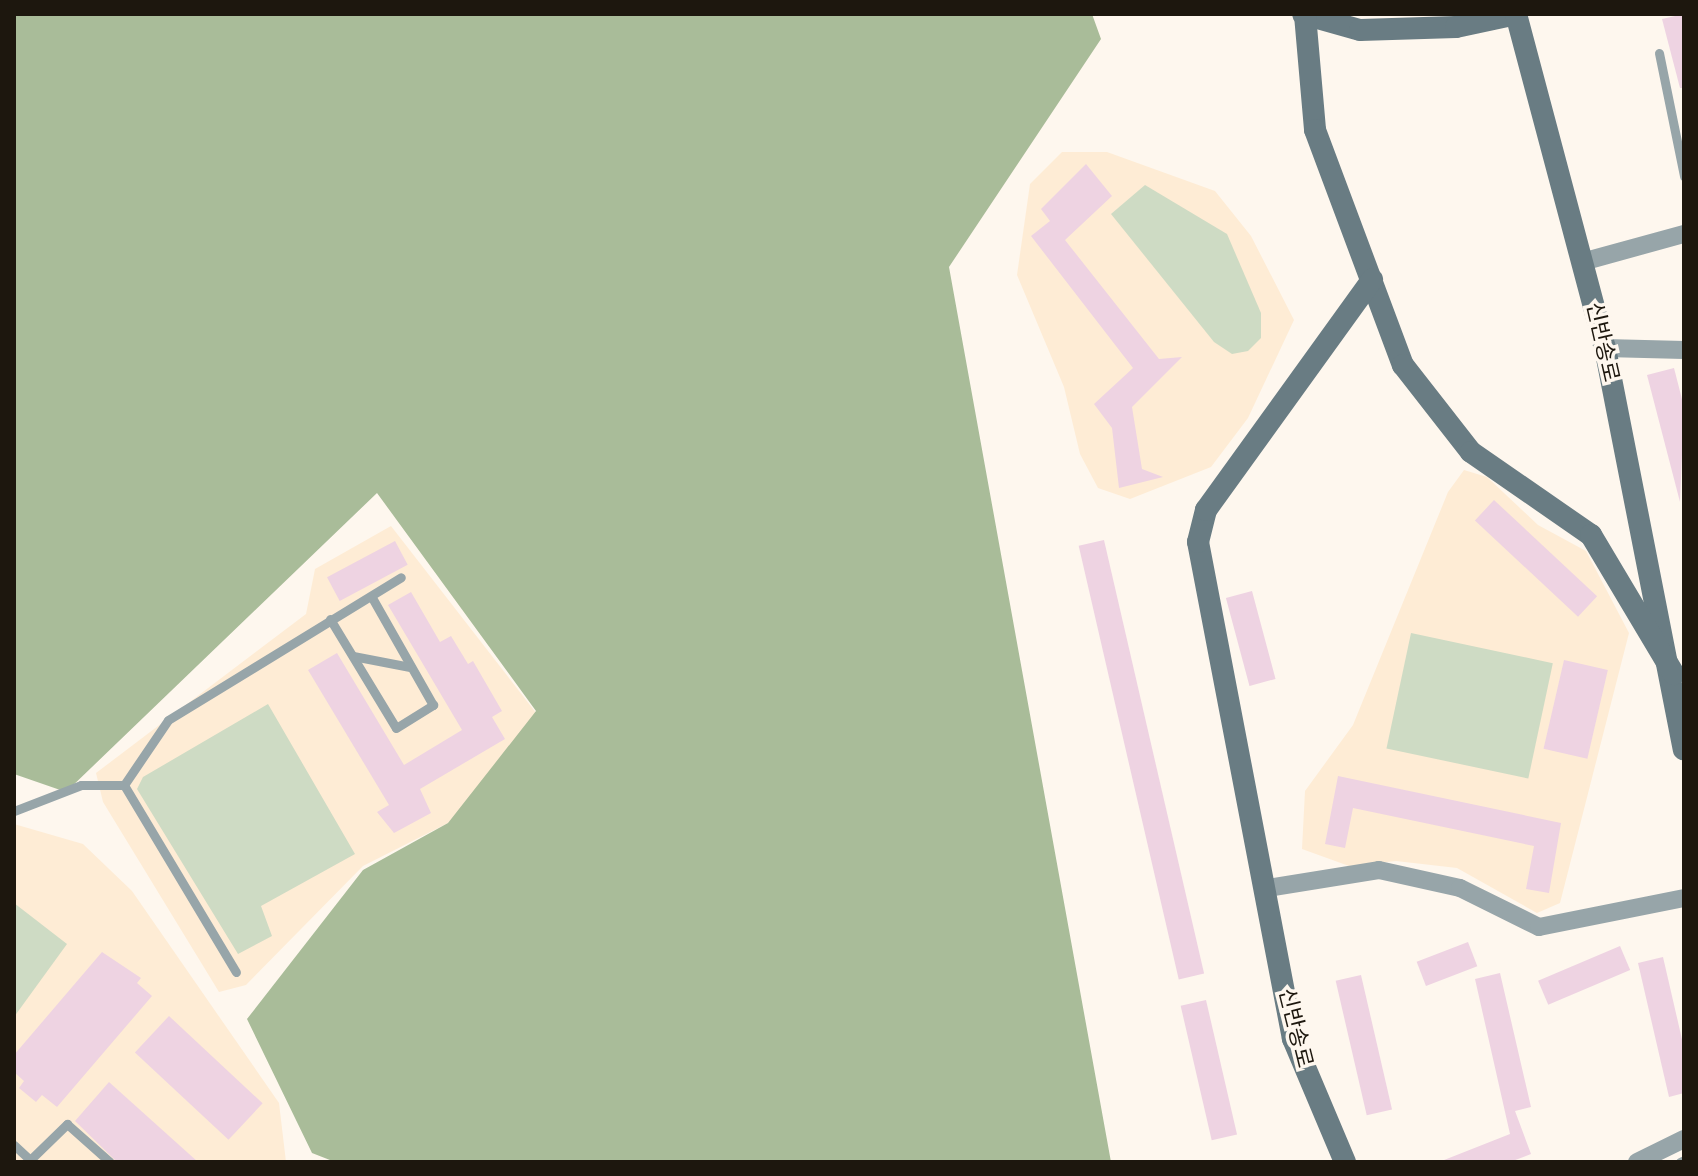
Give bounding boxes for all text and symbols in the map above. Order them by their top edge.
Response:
street label: 신반송로 [1580,300,1624,384]
street label: 신반송로 [1272,986,1318,1070]

